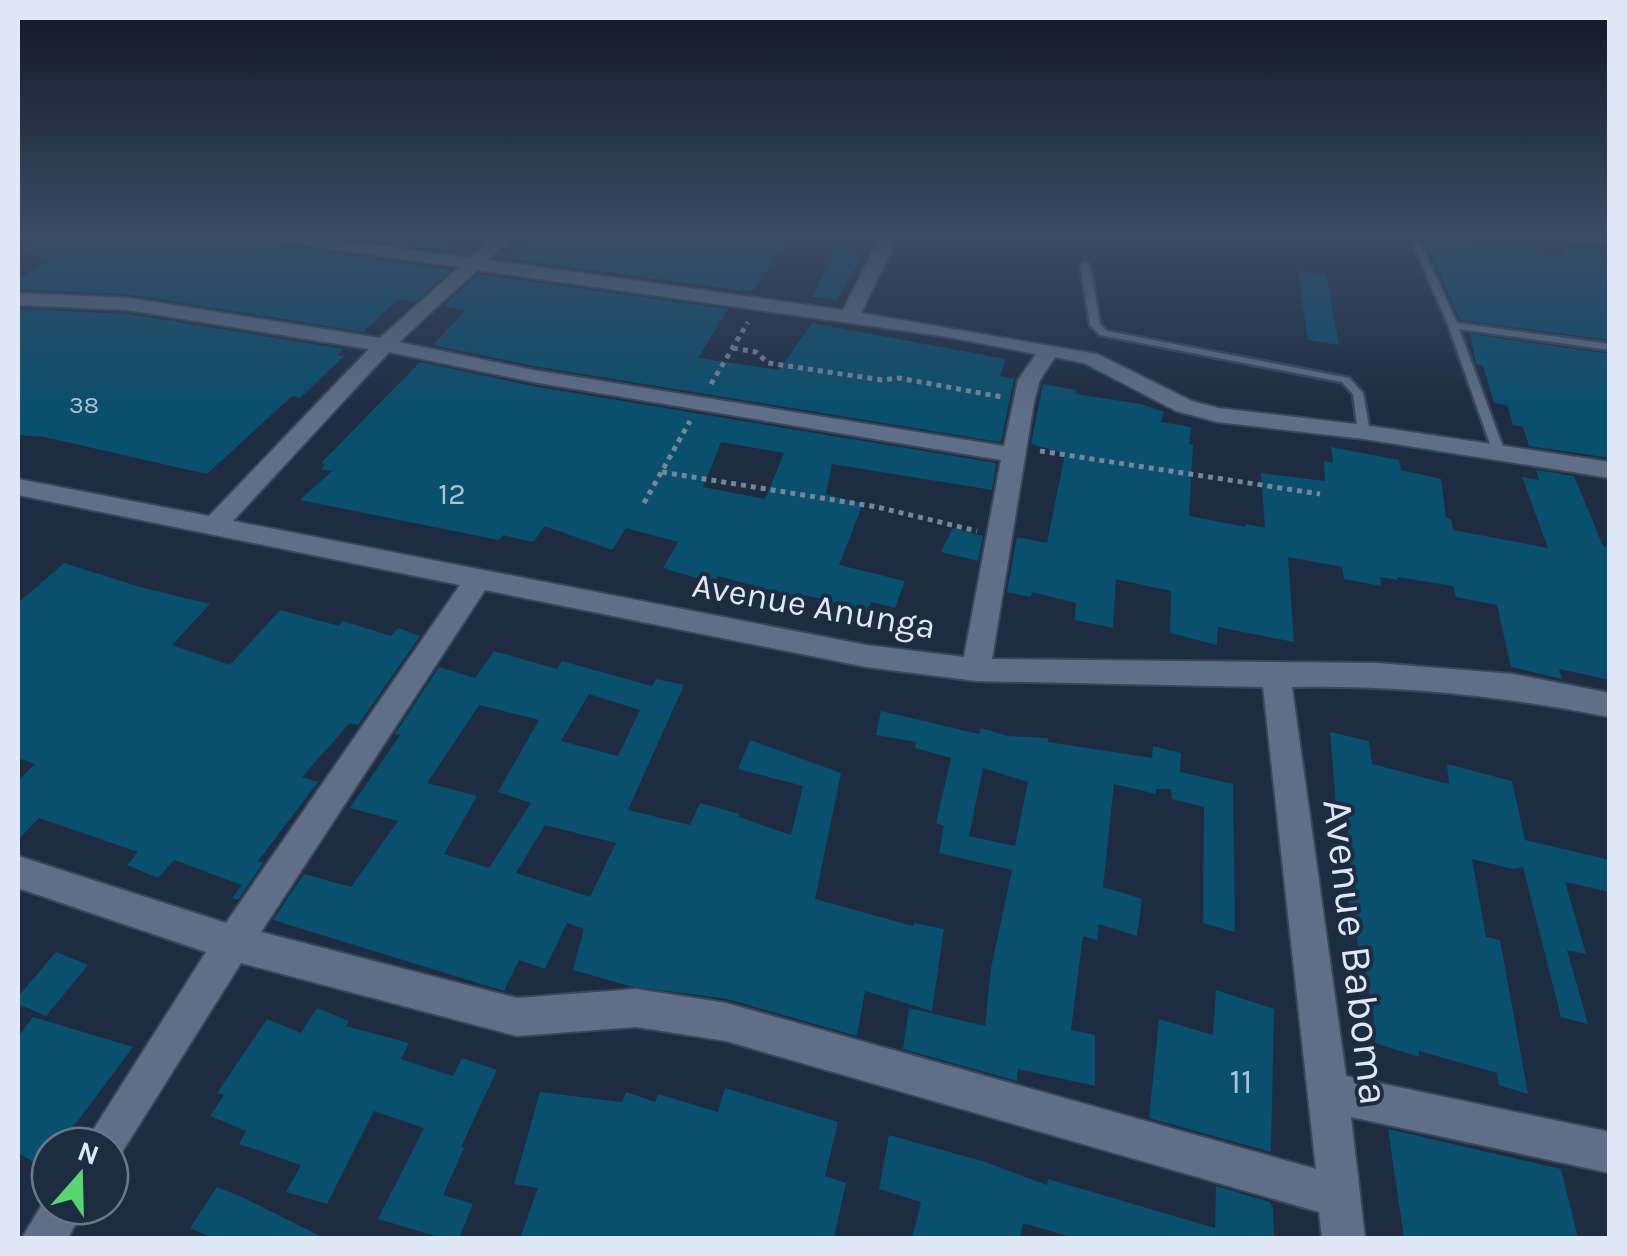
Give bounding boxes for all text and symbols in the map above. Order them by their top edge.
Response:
house number: 38 [69,390,99,419]
house number: 12 [438,476,466,512]
street label: Avenue Anunga [689,564,939,648]
street label: Avenue Baboma [1312,796,1400,1108]
house number: 11 [1229,1061,1253,1102]
north arrow [30,1126,130,1226]
text: N [73,1134,103,1172]

